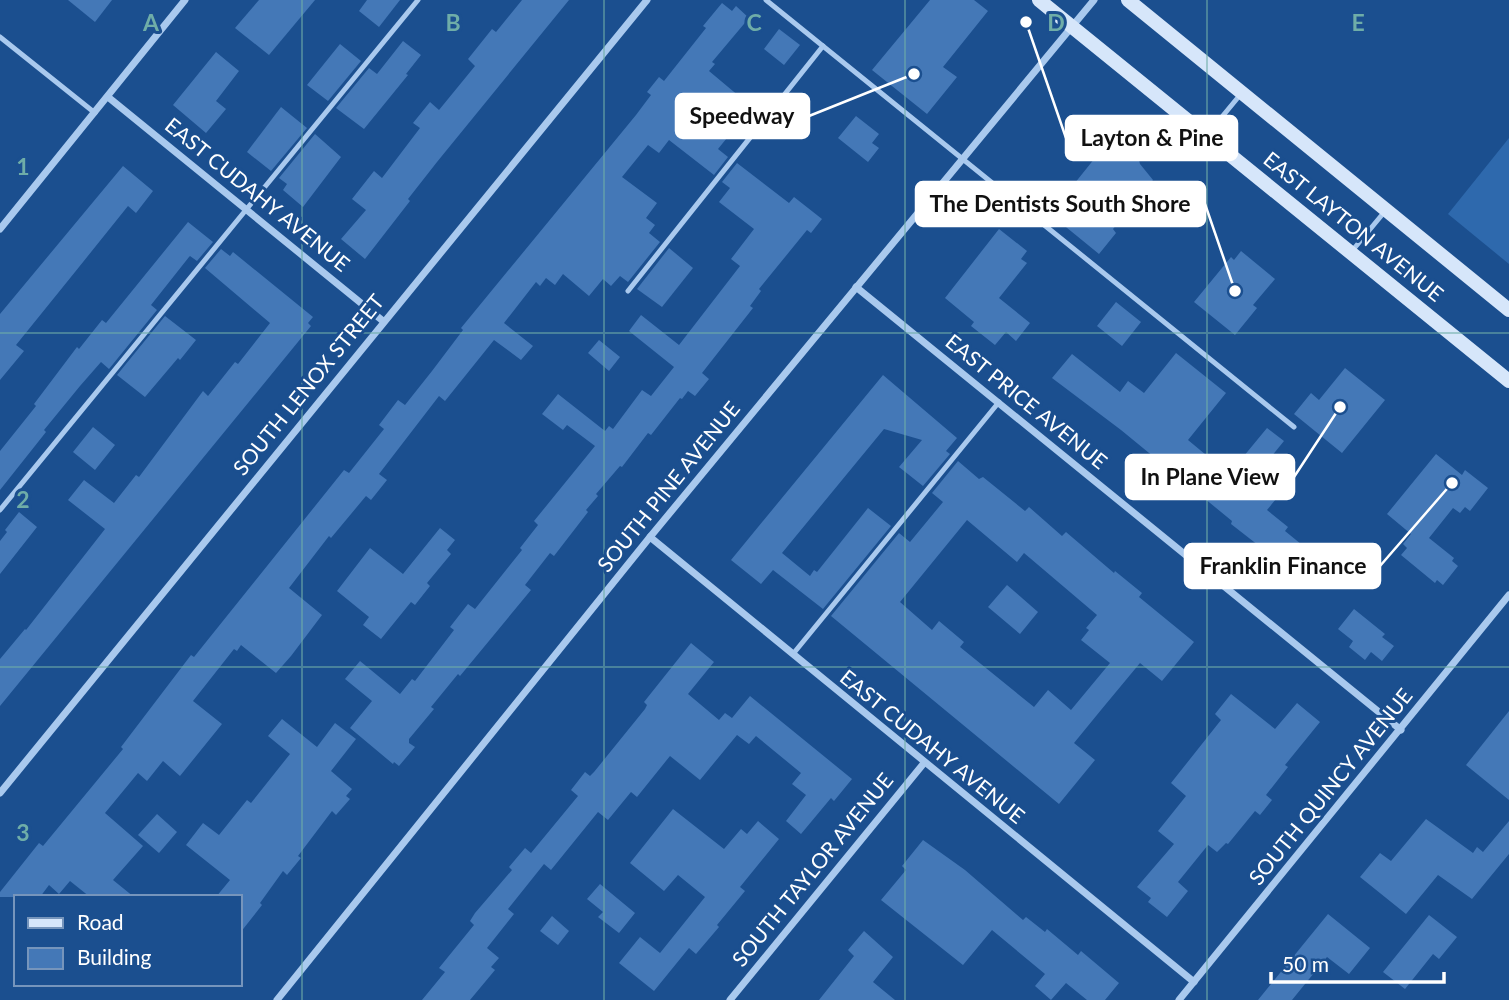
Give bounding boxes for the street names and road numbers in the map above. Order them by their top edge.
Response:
street label: EAST CUDAHY AVENUE [161,112,355,276]
street label: EAST LAYTON AVENUE [1259,146,1449,306]
street label: SOUTH LENOX STREET [227,288,389,479]
street label: EAST PRICE AVENUE [941,328,1113,474]
street label: SOUTH PINE AVENUE [591,396,744,576]
street label: EAST CUDAHY AVENUE [836,664,1030,828]
street label: SOUTH QUINCY AVENUE [1243,683,1417,889]
street label: SOUTH TAYLOR AVENUE [726,767,897,971]

